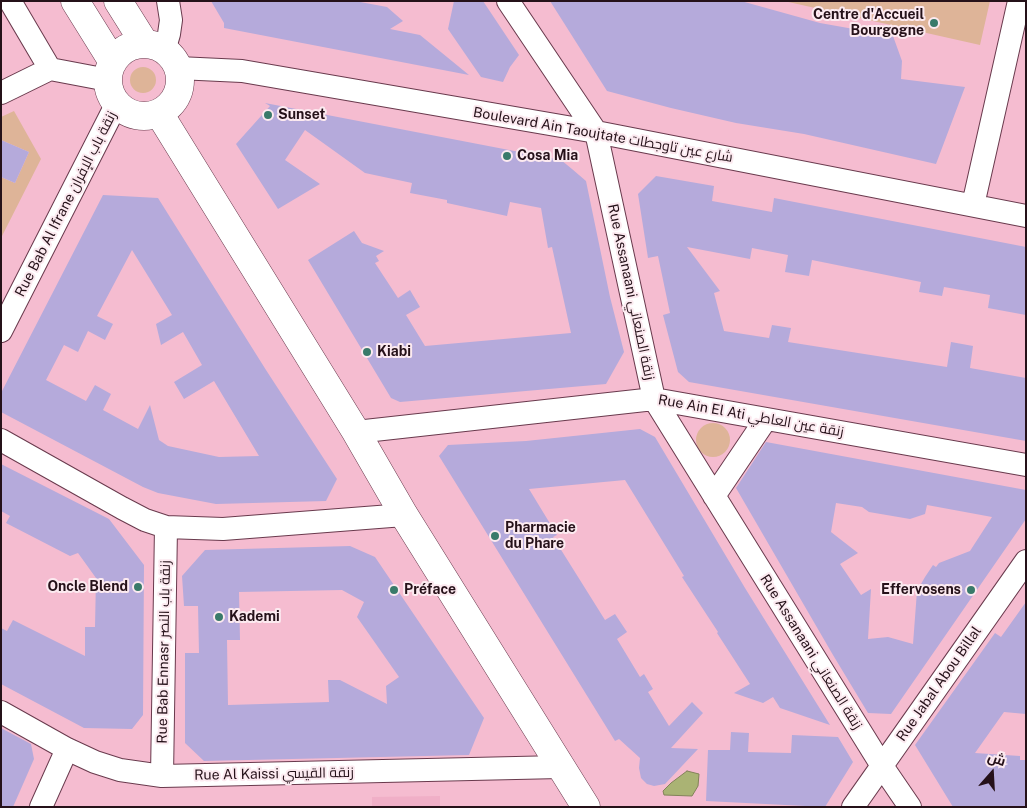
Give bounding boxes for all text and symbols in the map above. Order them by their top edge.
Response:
place label: Centre d'Accueil Bourgogne [813,7,924,40]
marker: Centre d'Accueil Bourgogne [928,17,940,29]
street label: Boulevard Ain Taoujtate شارع عين تاوجطات [472,104,734,166]
place label: Sunset [278,107,325,123]
street label: Rue Bab Al Ifrane زنقة باب الإفران [12,108,120,300]
marker: Sunset [262,109,274,121]
place label: Cosa Mia [517,148,578,164]
marker: Cosa Mia [501,150,513,162]
street label: Rue Assanaani زنقة الصنعاني [604,202,658,382]
place label: Kiabi [377,344,411,360]
marker: Kiabi [361,346,373,358]
street label: Rue Ain El Ati زنقة عين العاطي [657,391,845,441]
place label: Pharmacie du Phare [505,520,576,552]
marker: Pharmacie du Phare [489,530,501,542]
street label: Rue Bab Ennasr زنقة باب النصر [154,560,174,744]
street label: Rue Assanaani زنقة الصنعاني [756,571,866,733]
place label: Oncle Blend [48,579,128,595]
marker: Oncle Blend [132,581,144,593]
place label: Préface [404,582,456,598]
place label: Effervosens [881,582,961,598]
marker: Préface [388,584,400,596]
marker: Effervosens [965,584,977,596]
place label: Kademi [229,609,280,625]
marker: Kademi [213,611,225,623]
street label: Rue Jabal Abou Billal [893,623,985,745]
north arrow [967,748,1017,798]
text: ش [986,748,1008,769]
street label: Rue Al Kaissi زنقة القيسي [194,764,354,784]

